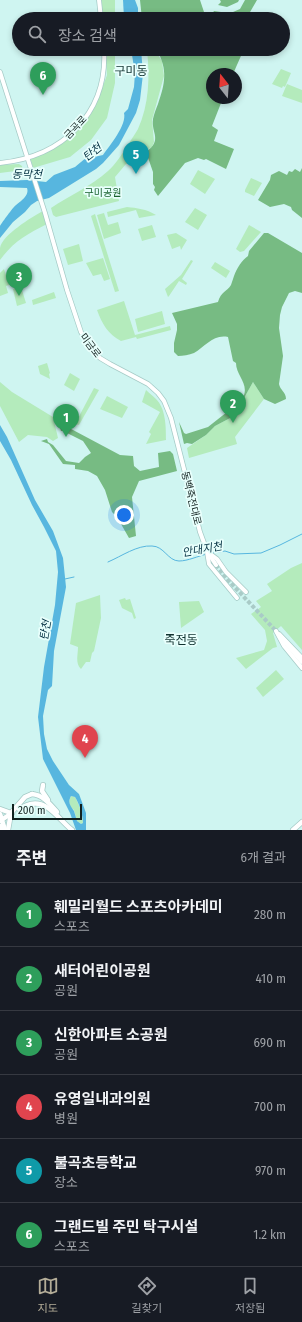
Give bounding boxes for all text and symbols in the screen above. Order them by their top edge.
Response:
search box [12,12,290,56]
icon: search [26,23,48,45]
text: 장소 검색 [58,27,117,45]
pin: 6 [30,62,56,95]
district label: 구미동 [114,64,148,78]
north arrow [206,68,242,104]
street label: 금곡로 [62,113,90,142]
water label: 탄천 [80,140,106,164]
pin: 5 [123,141,149,174]
water label: 동막천 [12,168,44,181]
park label: 구미공원 [85,187,121,199]
pin: 3 [6,263,32,296]
street label: 미금로 [77,331,103,360]
pin: 2 [220,390,246,423]
pin: 1 [53,404,79,437]
street label: 동백죽전대로 [179,470,204,526]
your location [114,505,134,525]
water label: 안대지천 [181,539,225,559]
water label: 탄천 [37,617,54,641]
district label: 죽전동 [164,633,198,647]
pin: 4 [72,725,98,758]
scale bar [12,802,82,821]
text: 200 m [18,804,45,817]
text: 주변 [16,848,47,869]
text: 6개 결과 [241,850,286,865]
text: 훼밀리월드 스포츠아카데미 [54,898,223,916]
text: 1 [26,907,32,922]
text: 280 m [254,907,286,922]
text: 스포츠 [54,919,90,934]
text: 새터어린이공원 [54,962,151,980]
text: 2 [26,971,32,986]
text: 410 m [256,971,286,986]
text: 공원 [54,983,78,998]
text: 신한아파트 소공원 [54,1026,168,1044]
text: 3 [26,1035,32,1050]
text: 690 m [254,1035,286,1050]
text: 공원 [54,1047,78,1062]
text: 유영일내과의원 [54,1090,151,1108]
text: 4 [26,1099,32,1114]
text: 700 m [254,1099,286,1114]
text: 병원 [54,1111,78,1126]
text: 불곡초등학교 [54,1154,137,1172]
text: 5 [26,1163,32,1178]
text: 970 m [255,1163,286,1178]
text: 장소 [54,1175,78,1190]
text: 그랜드빌 주민 탁구시설 [54,1218,198,1236]
text: 6 [26,1227,32,1242]
text: 1.2 km [253,1227,286,1242]
text: 스포츠 [54,1239,90,1254]
tab: 지도 [37,1275,59,1315]
tab: 길찾기 [132,1275,162,1315]
tab: 저장됨 [235,1275,265,1315]

